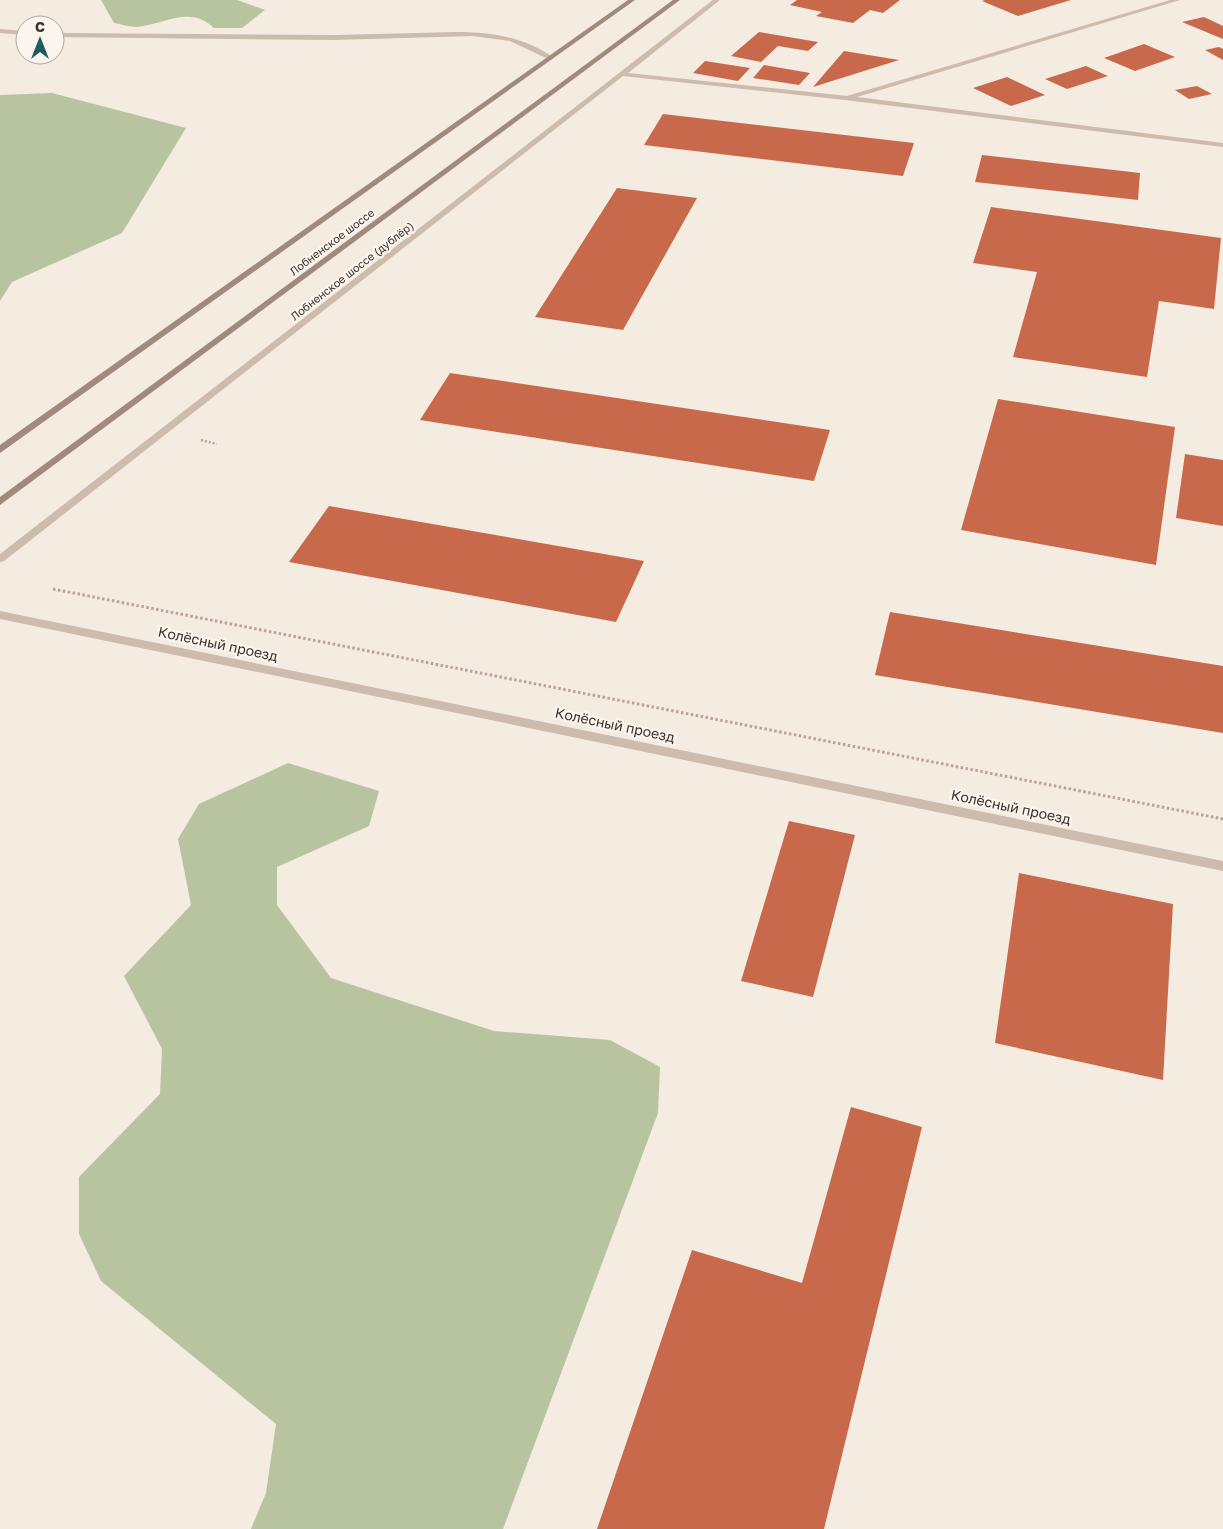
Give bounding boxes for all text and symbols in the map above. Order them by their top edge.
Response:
north arrow [15,15,65,65]
text: С [35,18,45,35]
street label: Лобненское шоссе [287,206,377,278]
street label: Лобненское шоссе (дублёр) [288,219,416,323]
street label: Колёсный проезд [157,623,280,665]
street label: Колёсный проезд [554,704,677,746]
street label: Колёсный проезд [950,786,1073,828]

